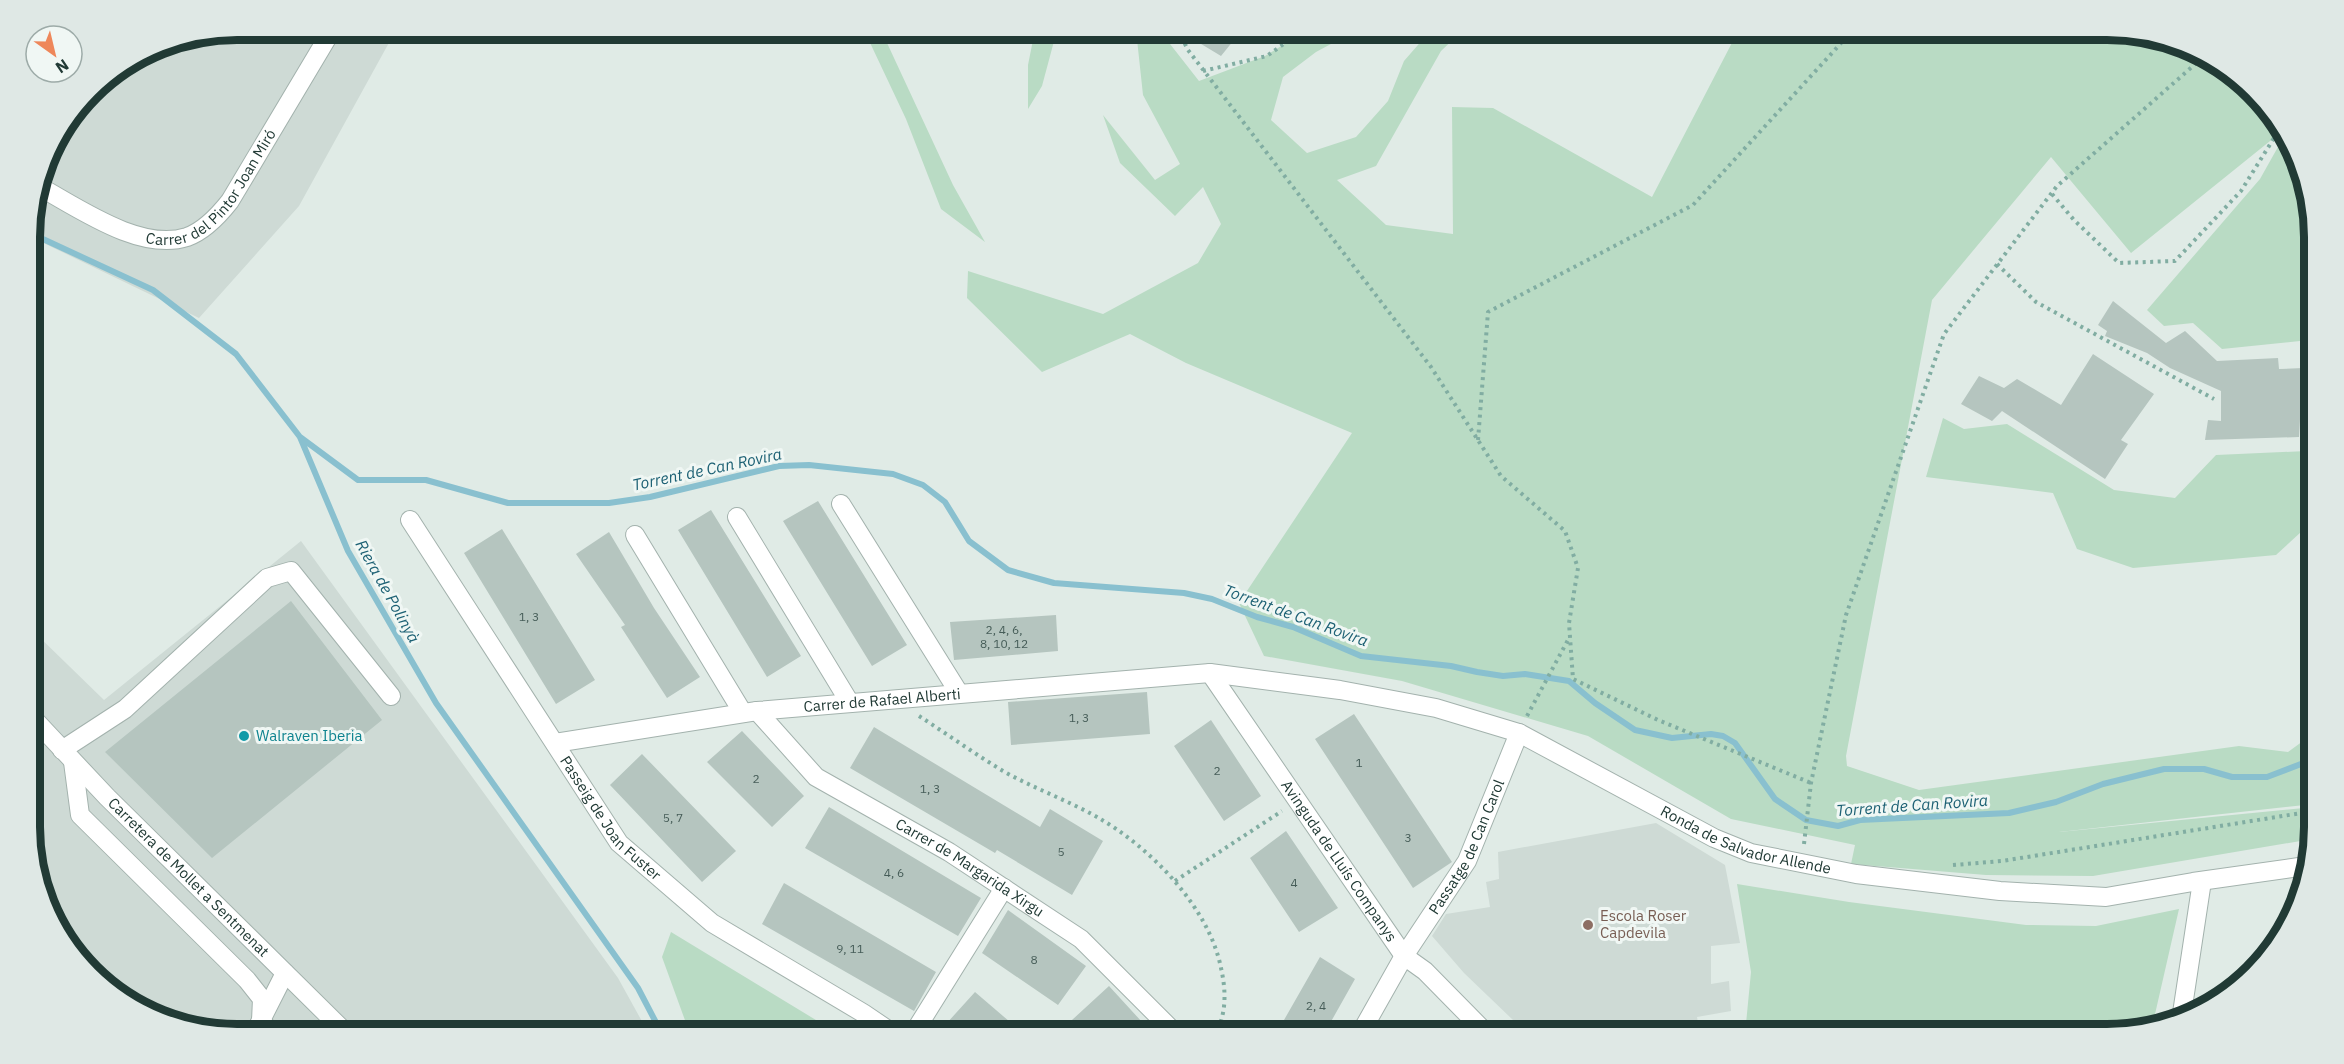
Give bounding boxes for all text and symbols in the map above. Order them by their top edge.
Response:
north arrow [24,24,84,84]
text: N [52,55,73,78]
street label: Carrer del Pintor Joan Miró [144,126,280,249]
water label: Torrent de Can Rovira [631,443,783,495]
water label: Riera de Polinyà [351,536,425,646]
water label: Torrent de Can Rovira [1221,580,1371,650]
house number: 1, 3 [519,609,539,624]
house number: 2, 4, 6, 8, 10, 12 [980,622,1028,651]
street label: Carrer de Rafael Alberti [803,684,961,716]
house number: 1, 3 [1069,710,1089,725]
place label: Walraven Iberia [256,726,362,745]
marker: Walraven Iberia [237,729,251,743]
street label: Passeig de Joan Fuster [556,752,666,884]
house number: 1 [1355,755,1363,770]
house number: 2 [1213,763,1221,778]
house number: 2 [752,771,760,786]
street label: Avinguda de Lluís Companys [1277,776,1401,945]
street label: Passatge de Can Carol [1424,776,1508,918]
house number: 1, 3 [920,781,940,796]
water label: Torrent de Can Rovira [1835,790,1989,820]
street label: Carretera de Mollet a Sentmenat [104,793,273,961]
street label: Ronda de Salvador Allende [1657,801,1833,878]
house number: 5, 7 [663,810,683,825]
street label: Carrer de Margarida Xirgu [892,814,1048,921]
house number: 3 [1404,830,1412,845]
house number: 5 [1057,844,1065,859]
house number: 4, 6 [884,865,904,880]
house number: 4 [1290,875,1298,890]
place label: Escola Roser Capdevila [1600,906,1687,942]
marker: Escola Roser Capdevila [1581,918,1595,932]
house number: 9, 11 [836,941,864,956]
house number: 8 [1030,952,1038,967]
house number: 2, 4 [1306,998,1326,1013]

